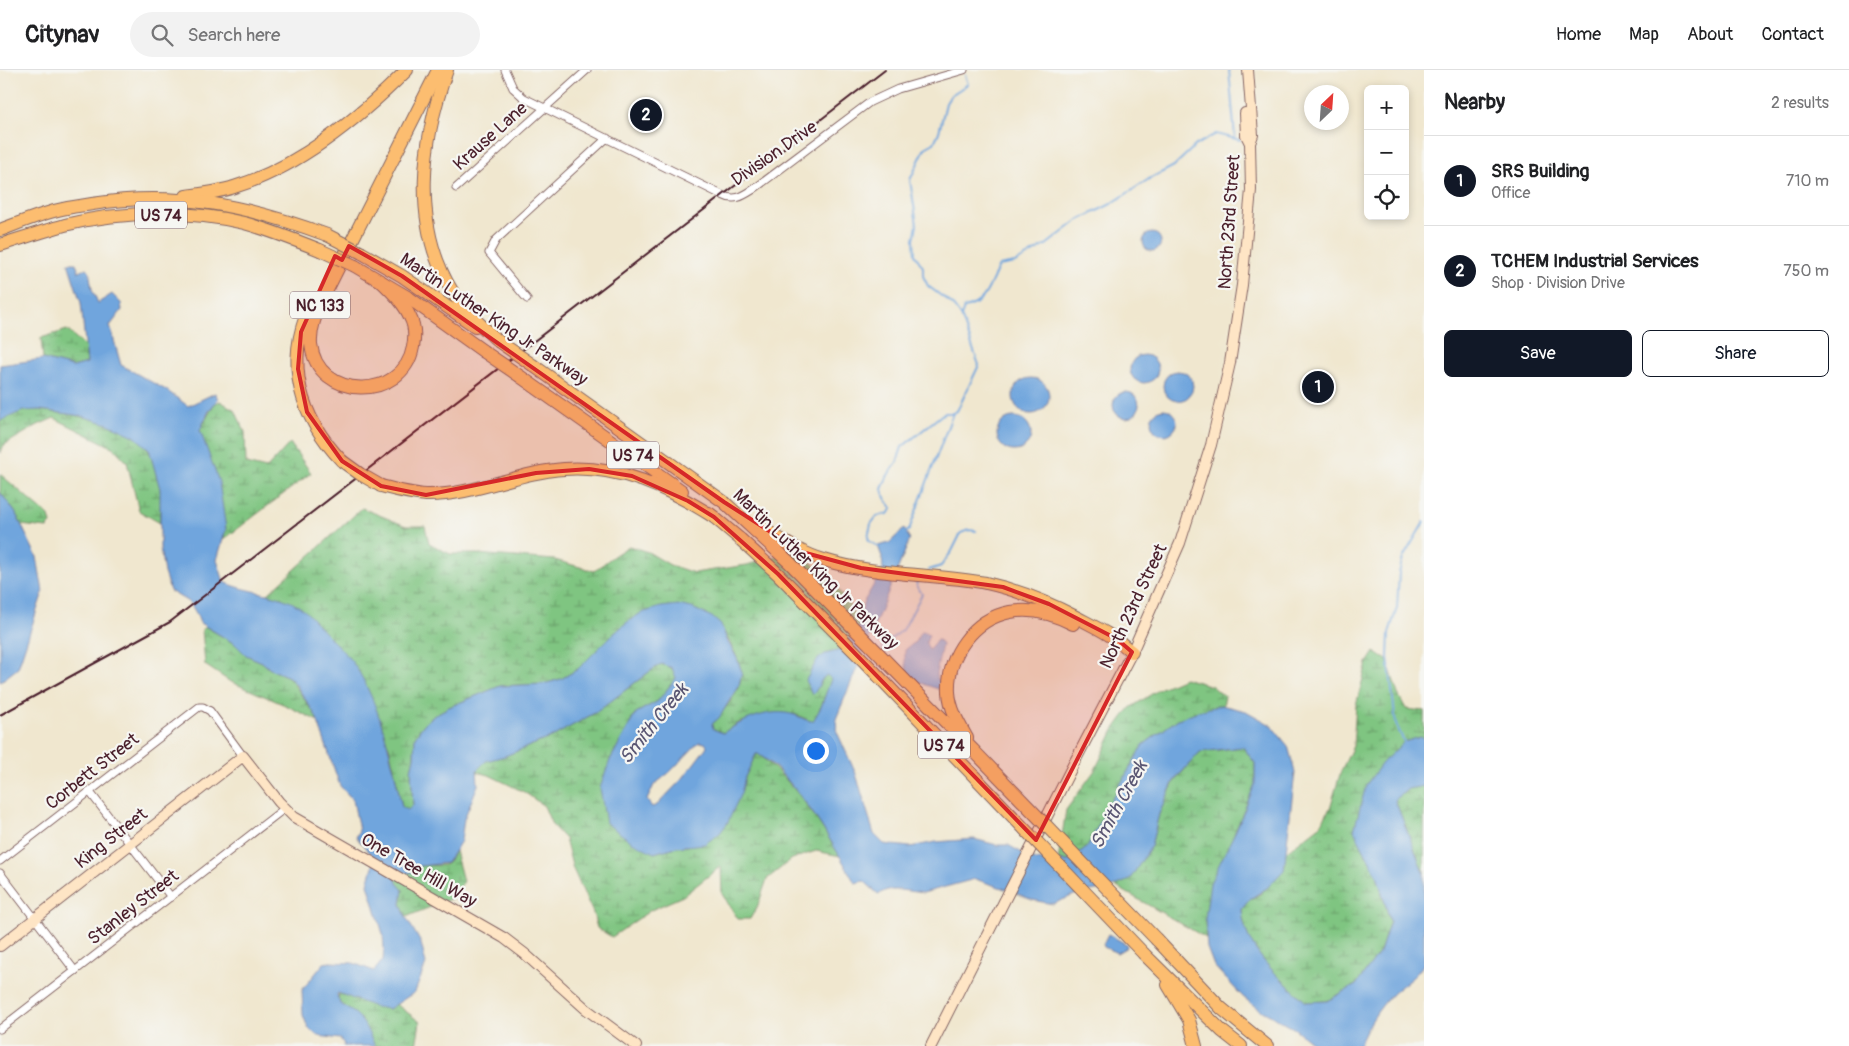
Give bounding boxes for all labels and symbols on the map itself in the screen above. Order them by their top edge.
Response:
north arrow [1304,85,1349,130]
pin: 2 [630,96,662,134]
street label: Krause Lane [448,97,532,176]
street label: Division Drive [727,115,822,191]
street label: North 23rd Street [1213,153,1246,290]
road number: US 74 [135,202,187,228]
street label: Martin Luther King Jr Parkway [395,248,592,391]
road number: NC 133 [290,292,350,318]
pin: 1 [1302,368,1334,406]
road number: US 74 [607,442,659,468]
street label: Martin Luther King Jr Parkway [728,484,904,655]
street label: North 23rd Street [1094,539,1173,672]
water label: Smith Creek [614,677,695,769]
street label: Corbett Street [41,727,144,815]
road number: US 74 [918,732,970,758]
your location [803,738,829,764]
water label: Smith Creek [1085,755,1154,853]
street label: King Street [70,802,153,874]
street label: One Tree Hill Way [357,828,481,913]
street label: Stanley Street [83,864,184,950]

